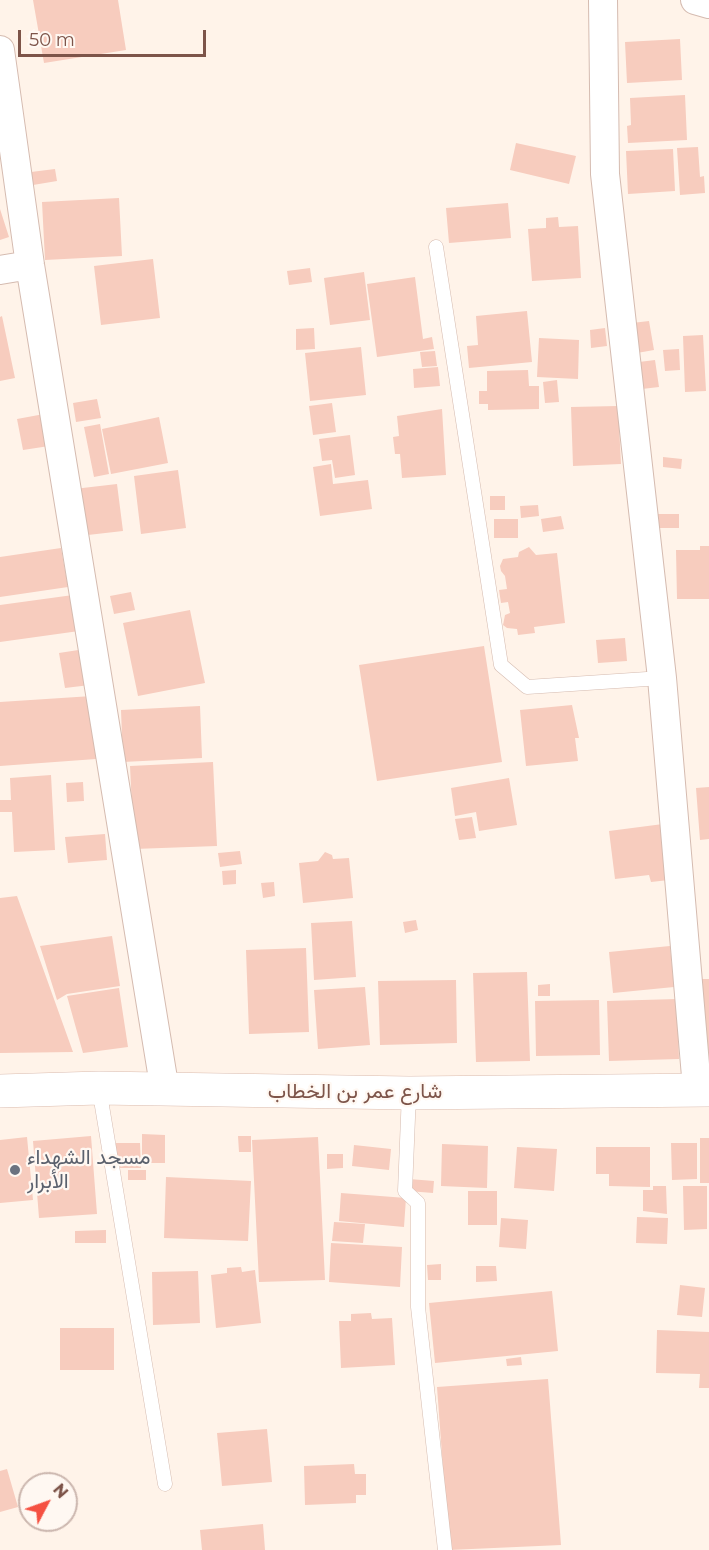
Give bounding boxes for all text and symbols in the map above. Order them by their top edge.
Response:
scale bar [21,18,208,56]
text: 50 m [29,29,75,51]
street label: شارع عمر بن الخطاب [268,1079,442,1105]
place label: مسجد الشهداء الأبرار [27,1145,151,1195]
marker: مسجد الشهداء الأبرار [8,1163,22,1177]
north arrow [18,1472,78,1532]
text: N [49,1480,72,1502]

